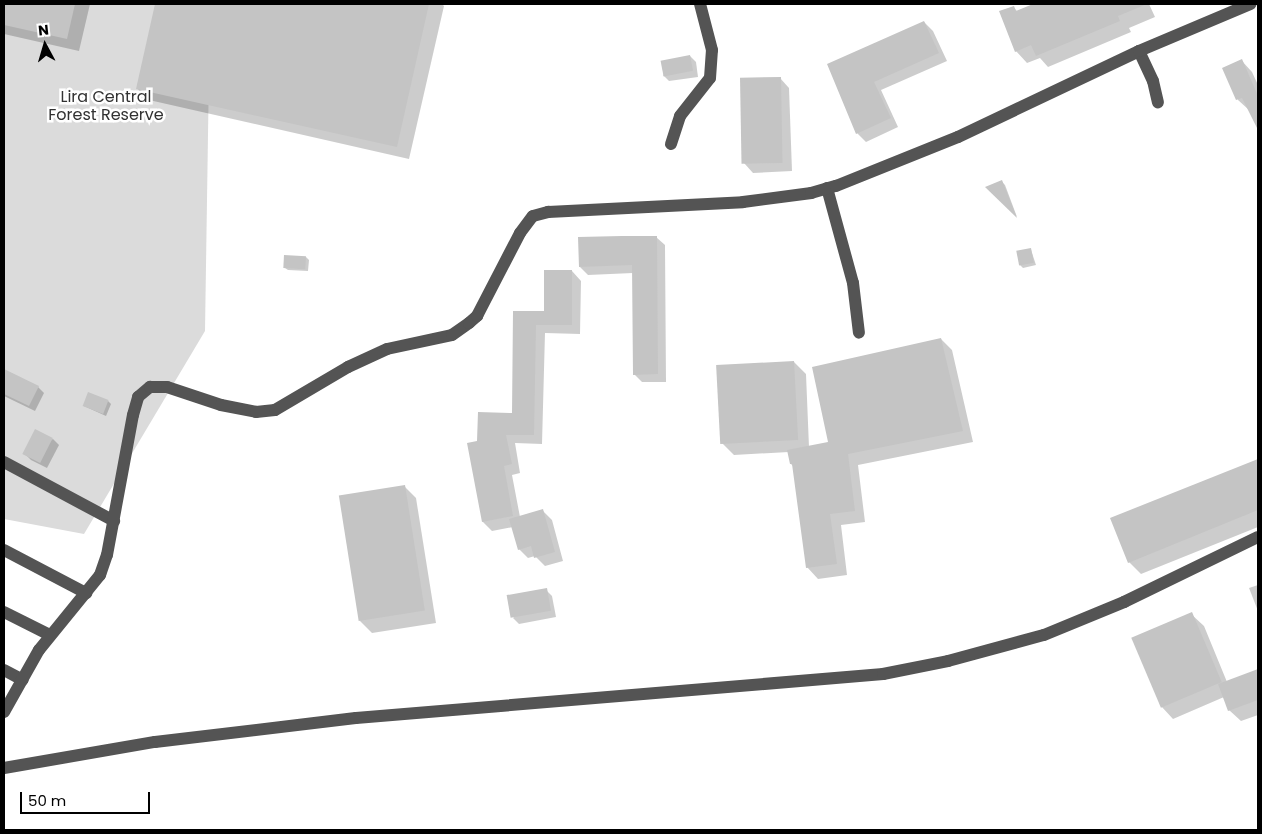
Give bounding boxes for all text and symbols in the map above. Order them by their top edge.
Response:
north arrow [20,20,70,70]
text: N [37,20,50,41]
park label: Lira Central Forest Reserve [48,87,164,125]
scale bar [22,782,152,814]
text: 50 m [28,790,66,811]

